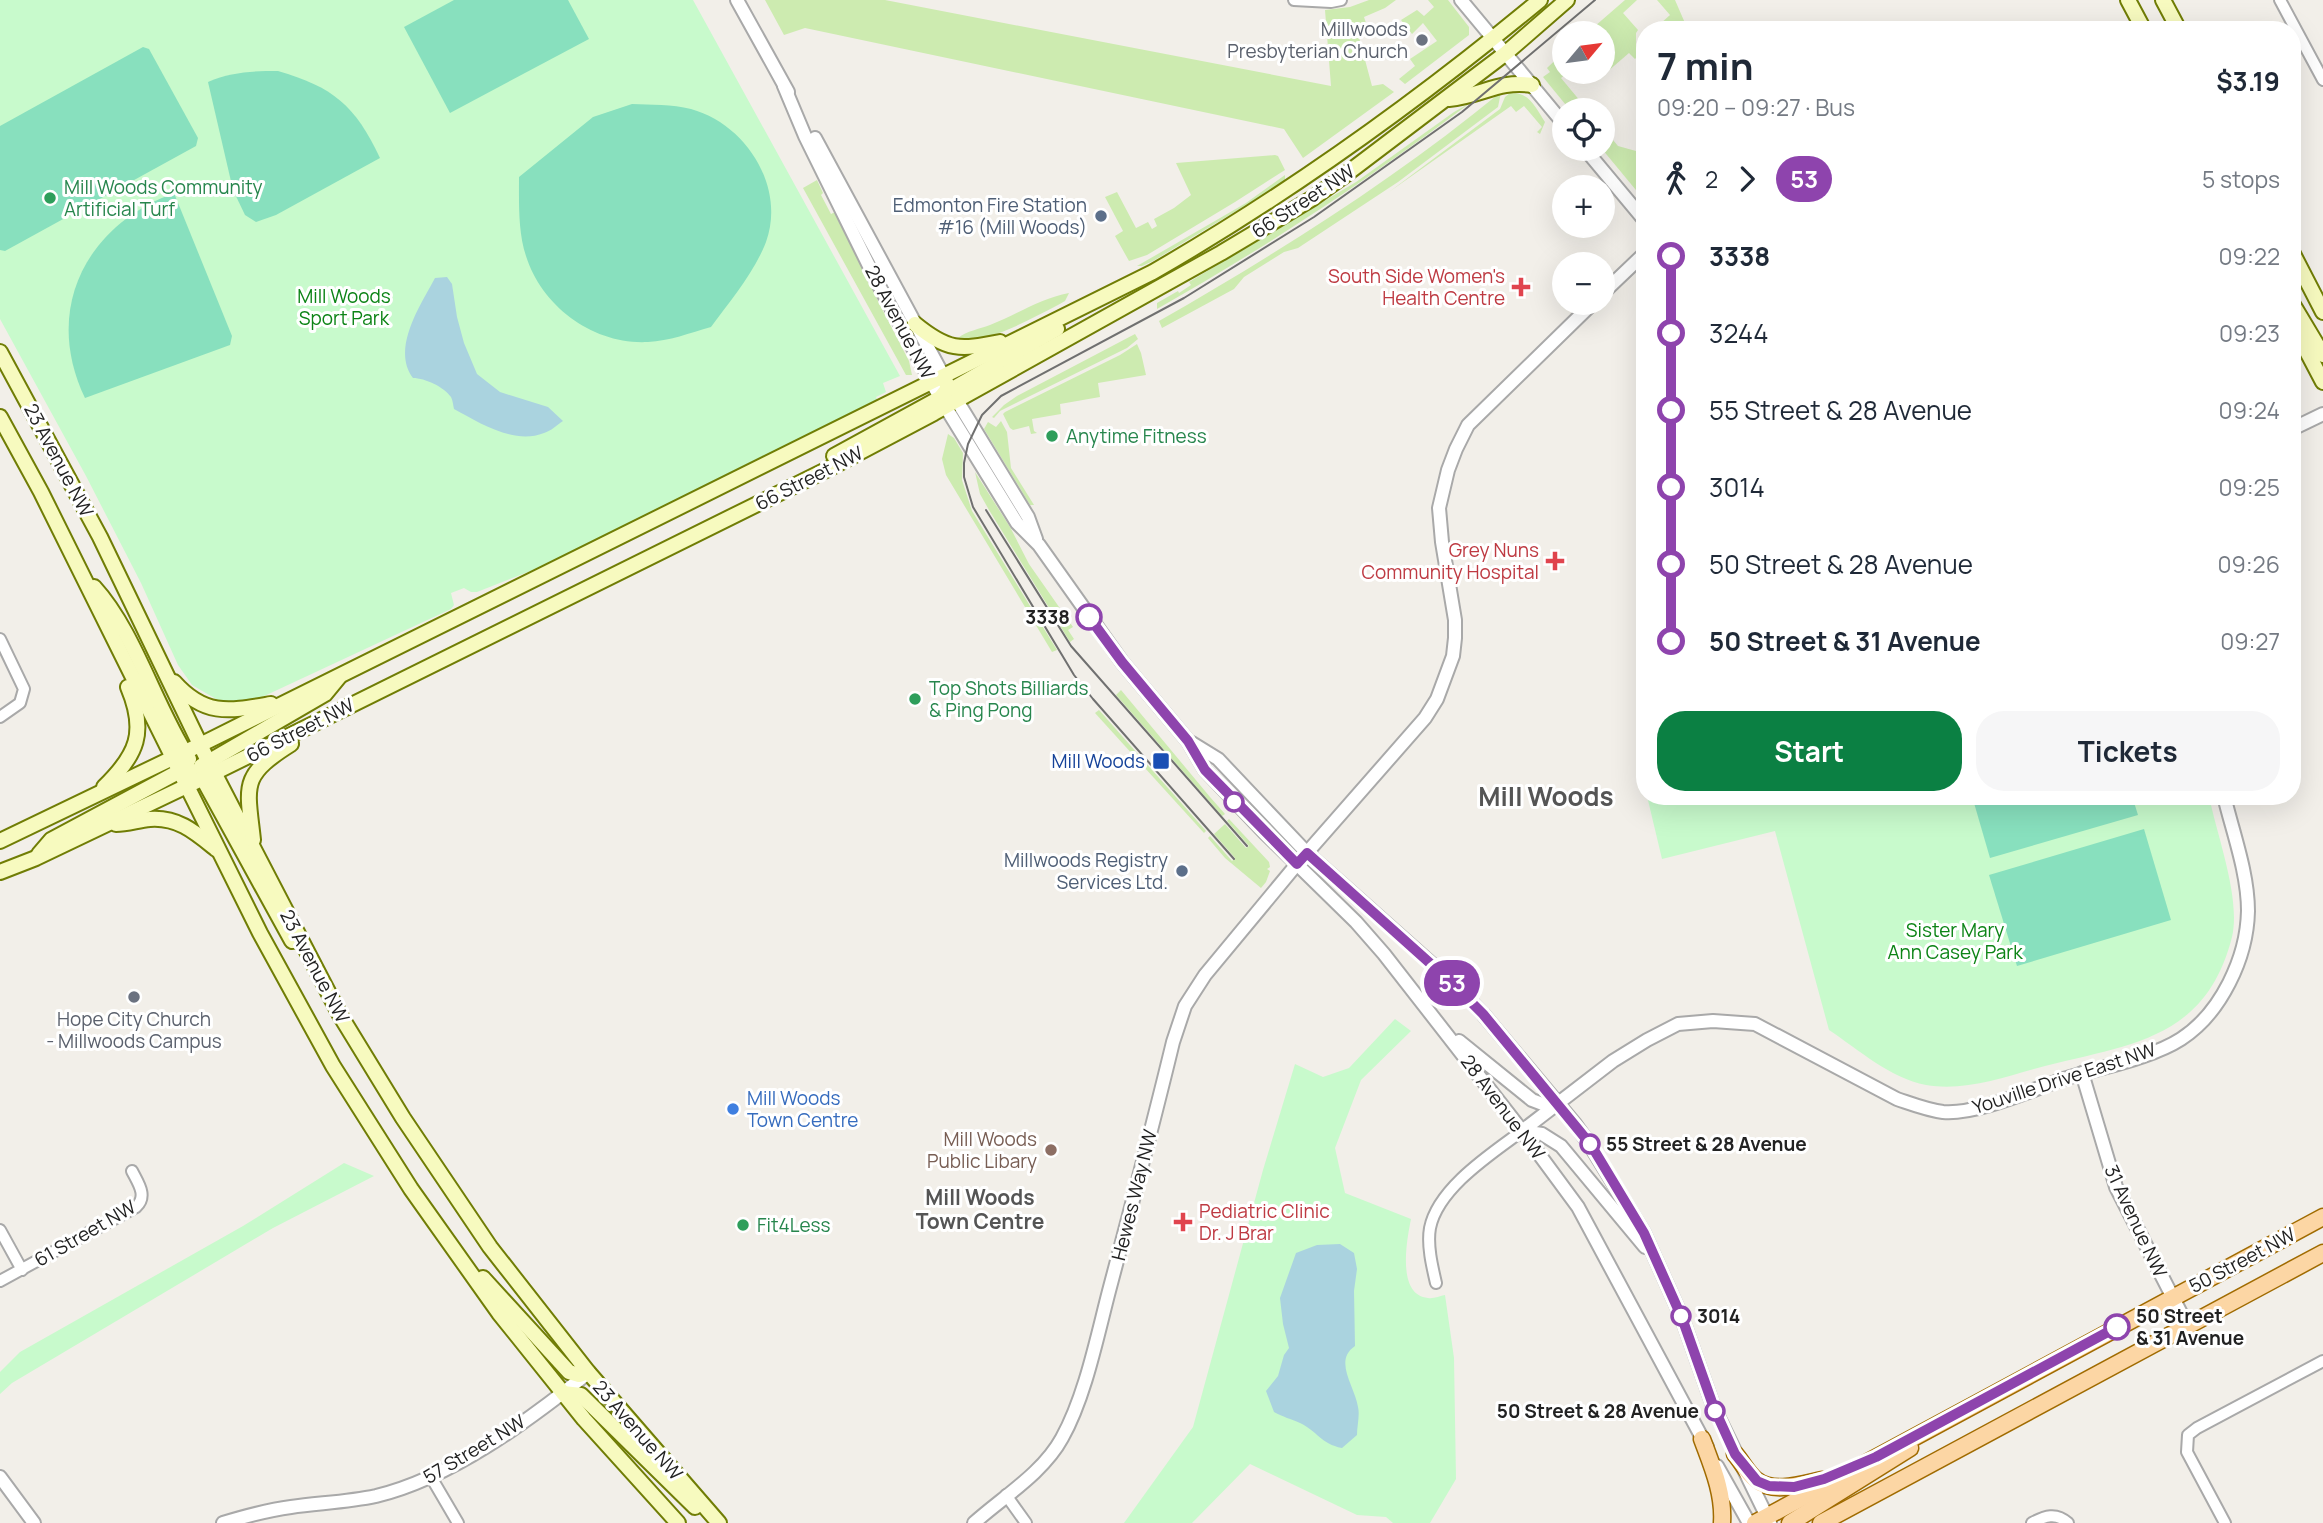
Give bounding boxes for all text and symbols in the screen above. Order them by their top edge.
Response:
place label: Millwoods Presbyterian Church [1227,16,1408,64]
north arrow [1552,21,1615,84]
map controls [1552,21,1615,315]
marker: Millwoods Presbyterian Church [1414,32,1430,48]
text: 7 min [1657,39,1753,91]
text: $3.19 [2216,63,2280,99]
text: 09:20 – 09:27 · Bus [1657,91,1855,123]
button: locate [1552,98,1615,161]
street label: 66 Street NW [1247,158,1360,244]
icon: walk [1657,160,1695,198]
icon: forward [1728,160,1766,198]
text: 53 [1790,162,1818,195]
text: 2 [1705,163,1718,195]
text: 5 stops [2202,163,2280,195]
place label: Mill Woods Community Artificial Turf [64,174,263,222]
button: + [1552,175,1615,238]
marker: Mill Woods Community Artificial Turf [42,190,58,206]
place label: Edmonton Fire Station #16 (Mill Woods) [893,192,1087,240]
marker: Edmonton Fire Station #16 (Mill Woods) [1093,208,1109,224]
text: 3338 [1709,238,1770,274]
text: 09:22 [2219,240,2280,272]
button: − [1552,252,1615,315]
street label: 28 Avenue NW [859,261,941,384]
place label: South Side Women's Health Centre [1328,263,1505,311]
marker: South Side Women's Health Centre [1511,277,1531,297]
park label: Mill Woods Sport Park [297,283,391,331]
text: 3244 [1709,315,1769,351]
text: 09:23 [2219,317,2280,349]
text: 55 Street & 28 Avenue [1709,392,1972,428]
text: 09:24 [2219,394,2280,426]
street label: 23 Avenue NW [18,399,100,521]
place label: Anytime Fitness [1066,423,1207,449]
marker: Anytime Fitness [1044,428,1060,444]
street label: 66 Street NW [751,440,868,516]
text: 3014 [1709,469,1765,505]
text: 09:25 [2218,471,2280,503]
place label: Grey Nuns Community Hospital [1361,537,1539,585]
text: 50 Street & 28 Avenue [1709,546,1973,582]
text: 09:26 [2217,548,2280,580]
marker: Grey Nuns Community Hospital [1545,551,1565,571]
place label: 3338 [1025,604,1070,630]
marker: 3338 [1076,604,1102,630]
text: 50 Street & 31 Avenue [1709,623,1981,659]
text: 09:27 [2220,625,2280,657]
place label: Top Shots Billiards & Ping Pong [929,675,1089,723]
marker: Top Shots Billiards & Ping Pong [907,691,923,707]
street label: 66 Street NW [242,692,359,768]
button: Start [1657,711,1962,791]
button: Tickets [1976,711,2280,791]
place label: Mill Woods [1052,748,1145,774]
marker: Mill Woods [1151,751,1171,771]
district label: Mill Woods [1478,778,1614,814]
unlabelled marker [1224,792,1244,812]
place label: Millwoods Registry Services Ltd. [1004,847,1168,895]
marker: Millwoods Registry Services Ltd. [1174,863,1190,879]
street label: 23 Avenue NW [274,905,356,1027]
park label: Sister Mary Ann Casey Park [1887,917,2023,965]
line badge: 53 [1420,960,1484,1006]
text: 53 [1438,966,1466,999]
marker: Hope City Church - Millwoods Campus [126,989,142,1005]
place label: Hope City Church - Millwoods Campus [46,1006,222,1054]
street label: Youville Drive East NW [1969,1036,2159,1120]
street label: 28 Avenue NW [1455,1049,1551,1165]
place label: Mill Woods Town Centre [747,1085,858,1133]
marker: Mill Woods Town Centre [725,1101,741,1117]
place label: Mill Woods Public Libary [927,1126,1037,1174]
street label: Hewes Way NW [1105,1126,1163,1263]
place label: 55 Street & 28 Avenue [1606,1131,1807,1157]
marker: 55 Street & 28 Avenue [1580,1134,1600,1154]
marker: Mill Woods Public Libary [1043,1142,1059,1158]
street label: 31 Avenue NW [2099,1161,2174,1282]
district label: Mill Woods Town Centre [916,1183,1044,1235]
street label: 61 Street NW [30,1193,141,1273]
place label: Pediatric Clinic Dr. J Brar [1199,1198,1330,1246]
place label: Fit4Less [757,1212,831,1238]
marker: Pediatric Clinic Dr. J Brar [1173,1212,1193,1232]
marker: Fit4Less [735,1217,751,1233]
street label: 50 Street NW [2184,1221,2300,1299]
place label: 3014 [1697,1303,1740,1329]
place label: 50 Street & 31 Avenue [2136,1303,2244,1351]
marker: 3014 [1671,1306,1691,1326]
marker: 50 Street & 31 Avenue [2104,1314,2130,1340]
street label: 23 Avenue NW [587,1374,689,1486]
place label: 50 Street & 28 Avenue [1497,1398,1699,1424]
marker: 50 Street & 28 Avenue [1705,1401,1725,1421]
street label: 57 Street NW [418,1408,530,1490]

